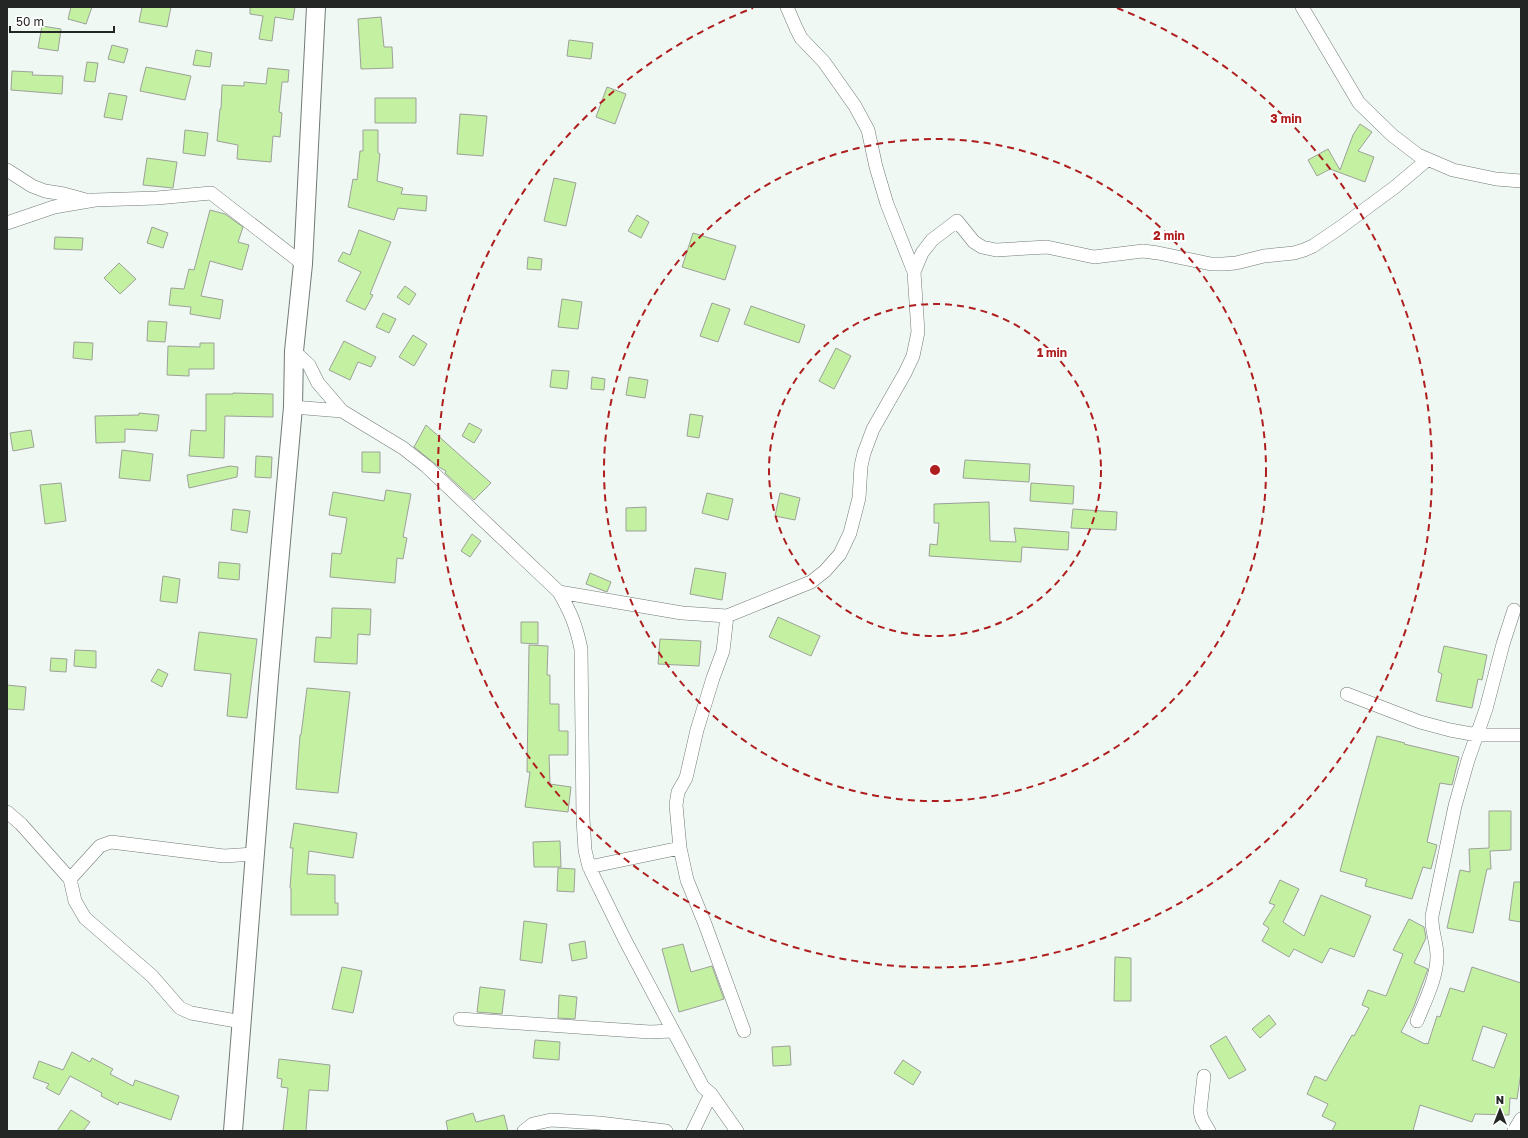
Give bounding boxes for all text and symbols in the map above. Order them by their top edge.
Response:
scale bar [10,8,114,34]
text: 50 m [16,14,44,29]
text: 3 min [1270,111,1302,126]
text: 2 min [1153,228,1185,243]
text: 1 min [1037,345,1067,360]
centre of rings [928,463,942,477]
north arrow [1480,1090,1520,1130]
text: N [1496,1093,1504,1106]

